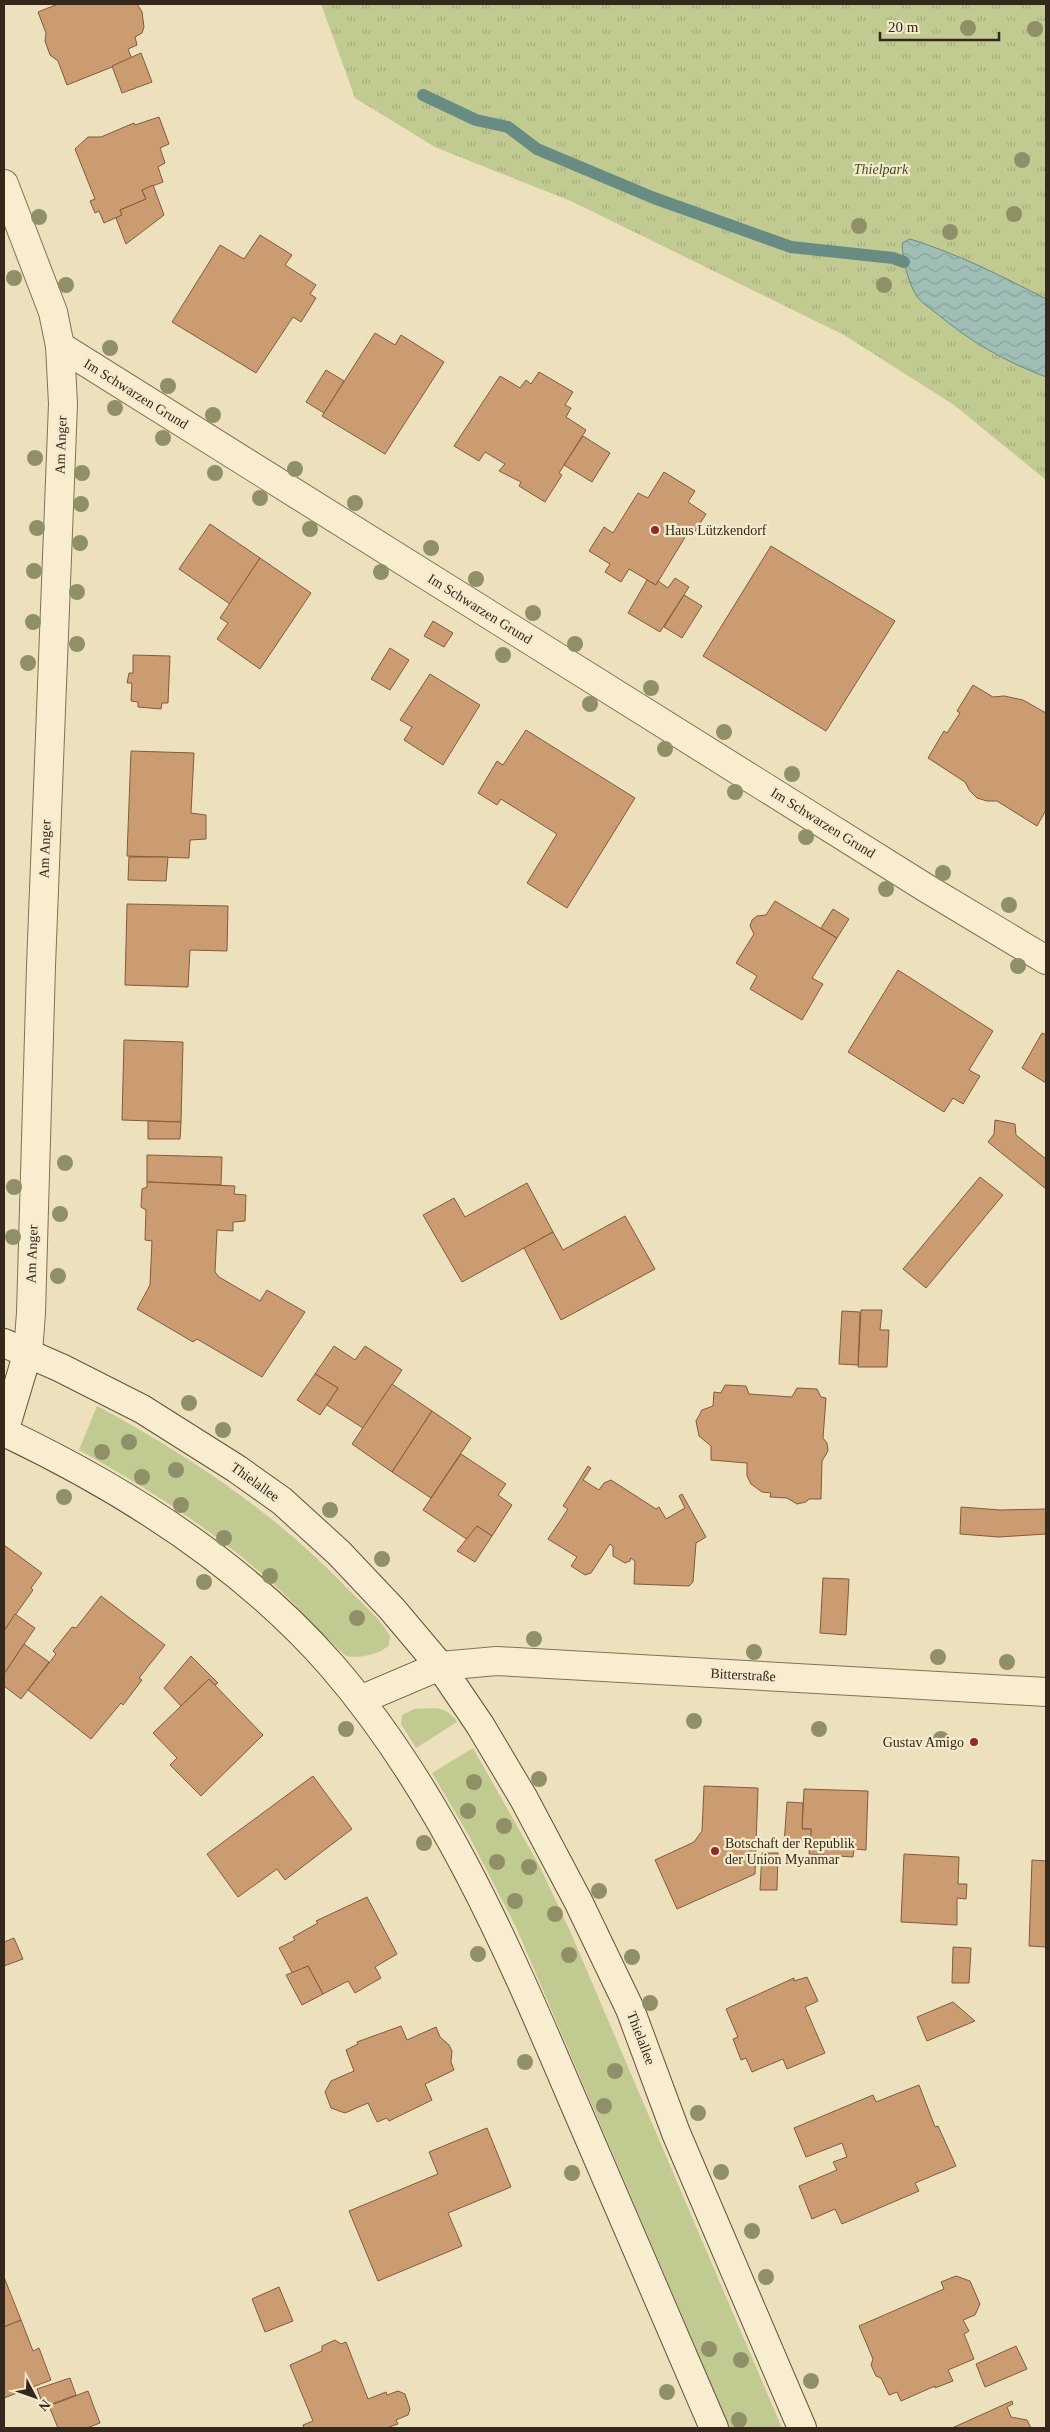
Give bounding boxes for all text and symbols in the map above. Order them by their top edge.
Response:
scale bar [880,10,999,42]
text: 20 m [888,19,919,35]
park label: Thielpark [854,162,909,177]
street label: Im Schwarzen Grund [81,356,191,432]
street label: Am Anger [52,415,70,475]
place label: Haus Lützkendorf [665,523,767,538]
marker: Haus Lützkendorf [649,524,661,536]
street label: Im Schwarzen Grund [425,571,535,647]
street label: Im Schwarzen Grund [768,785,878,861]
street label: Am Anger [36,819,54,879]
street label: Am Anger [23,1224,41,1284]
street label: Thielallee [228,1459,282,1505]
street label: Bitterstraße [710,1666,776,1684]
place label: Gustav Amigo [883,1735,964,1750]
marker: Gustav Amigo [968,1736,980,1748]
place label: Botschaft der Republik der Union Myanmar [725,1836,855,1867]
marker: Botschaft der Republik der Union Myanmar [709,1845,721,1857]
street label: Thielallee [624,2009,658,2067]
north arrow [10,2372,60,2422]
text: N [35,2396,53,2414]

